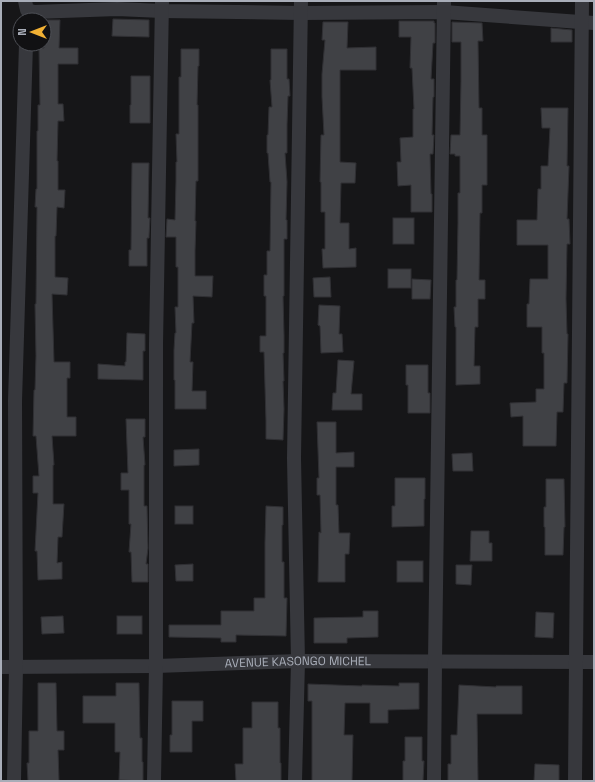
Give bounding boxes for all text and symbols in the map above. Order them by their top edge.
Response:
north arrow [12,12,52,52]
text: N [15,28,29,36]
street label: AVENUE KASONGO MICHEL [224,653,372,672]

